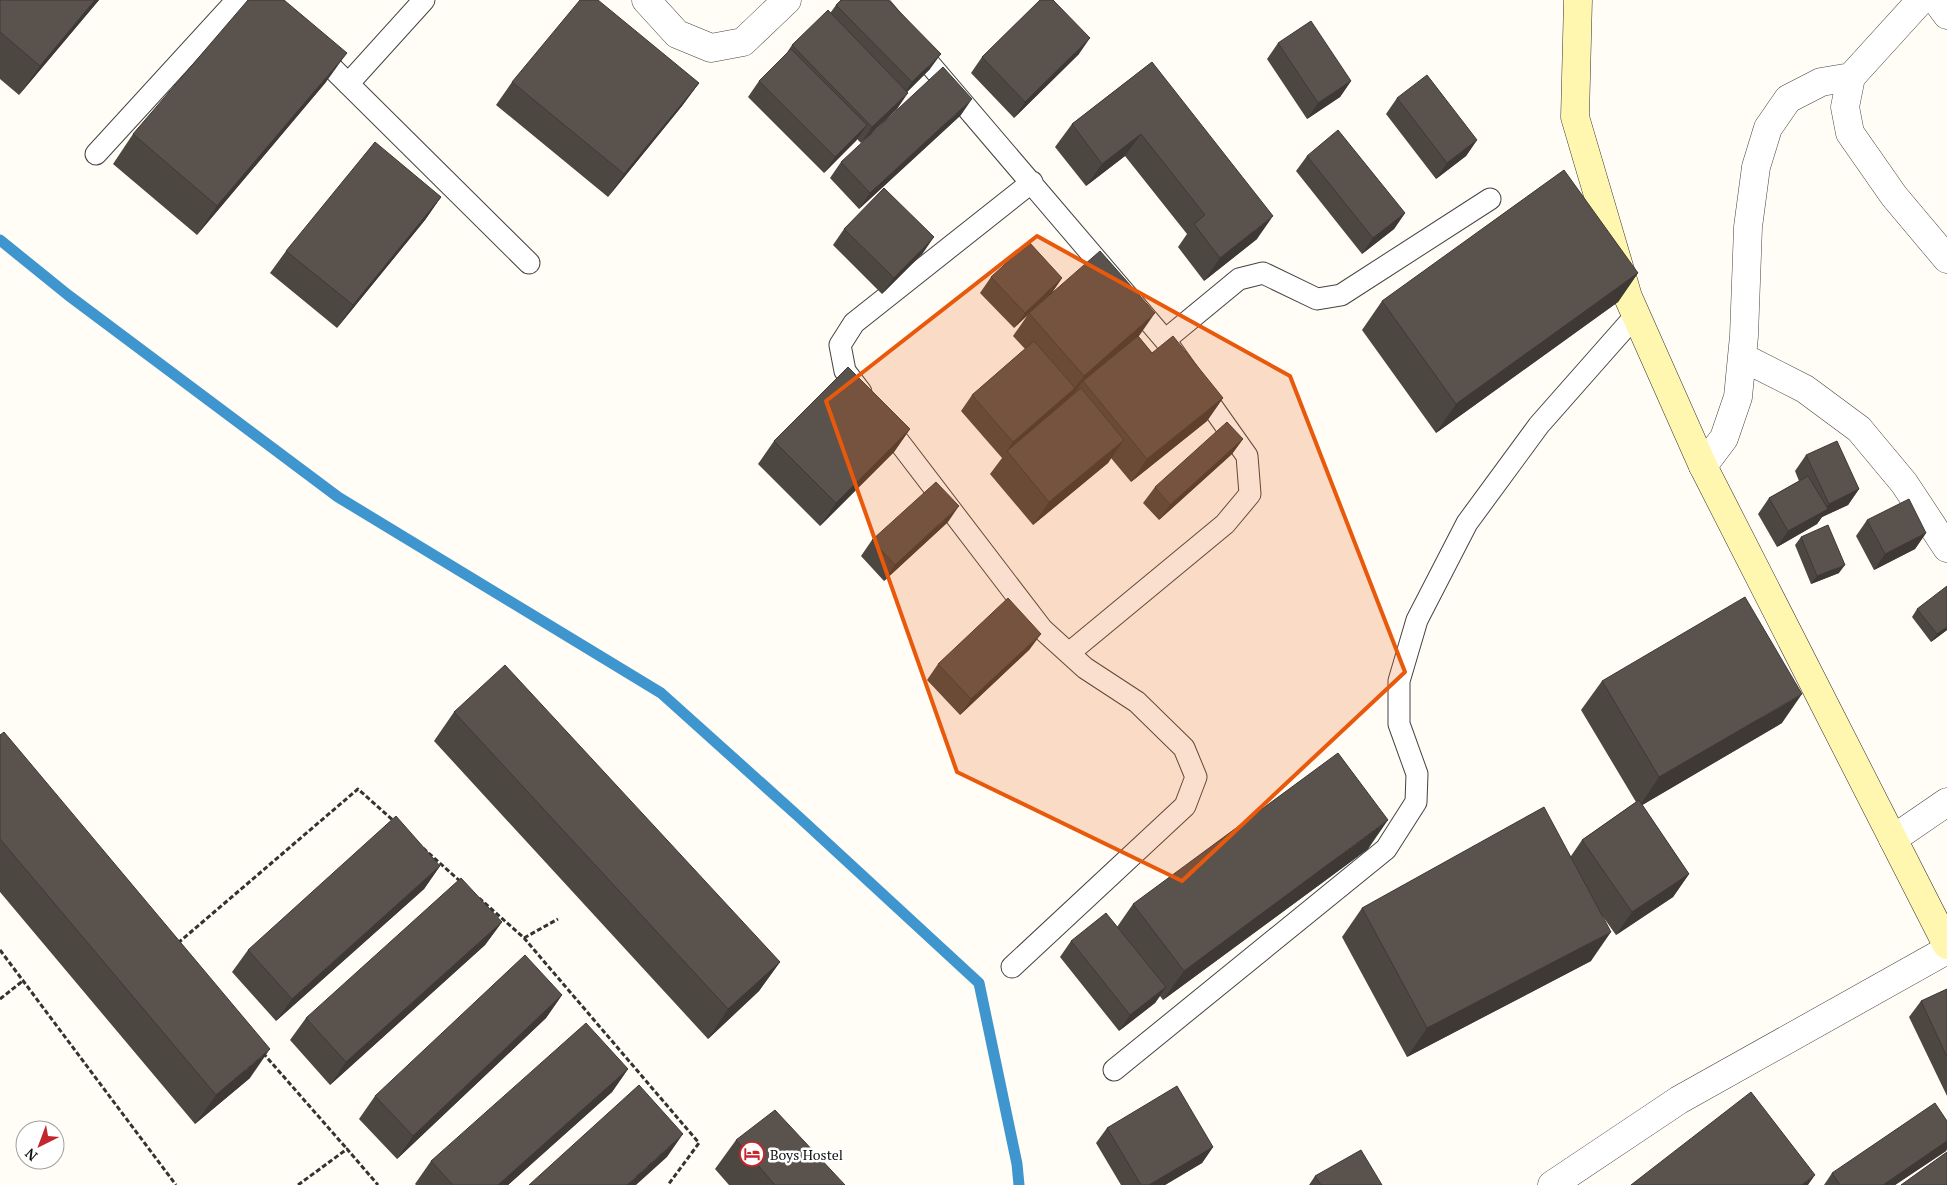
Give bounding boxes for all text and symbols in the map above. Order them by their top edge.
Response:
north arrow [15,1120,65,1170]
hotel icon: Boys Hostel [739,1141,765,1167]
text: N [20,1144,41,1166]
place label: Boys Hostel [770,1145,843,1164]

